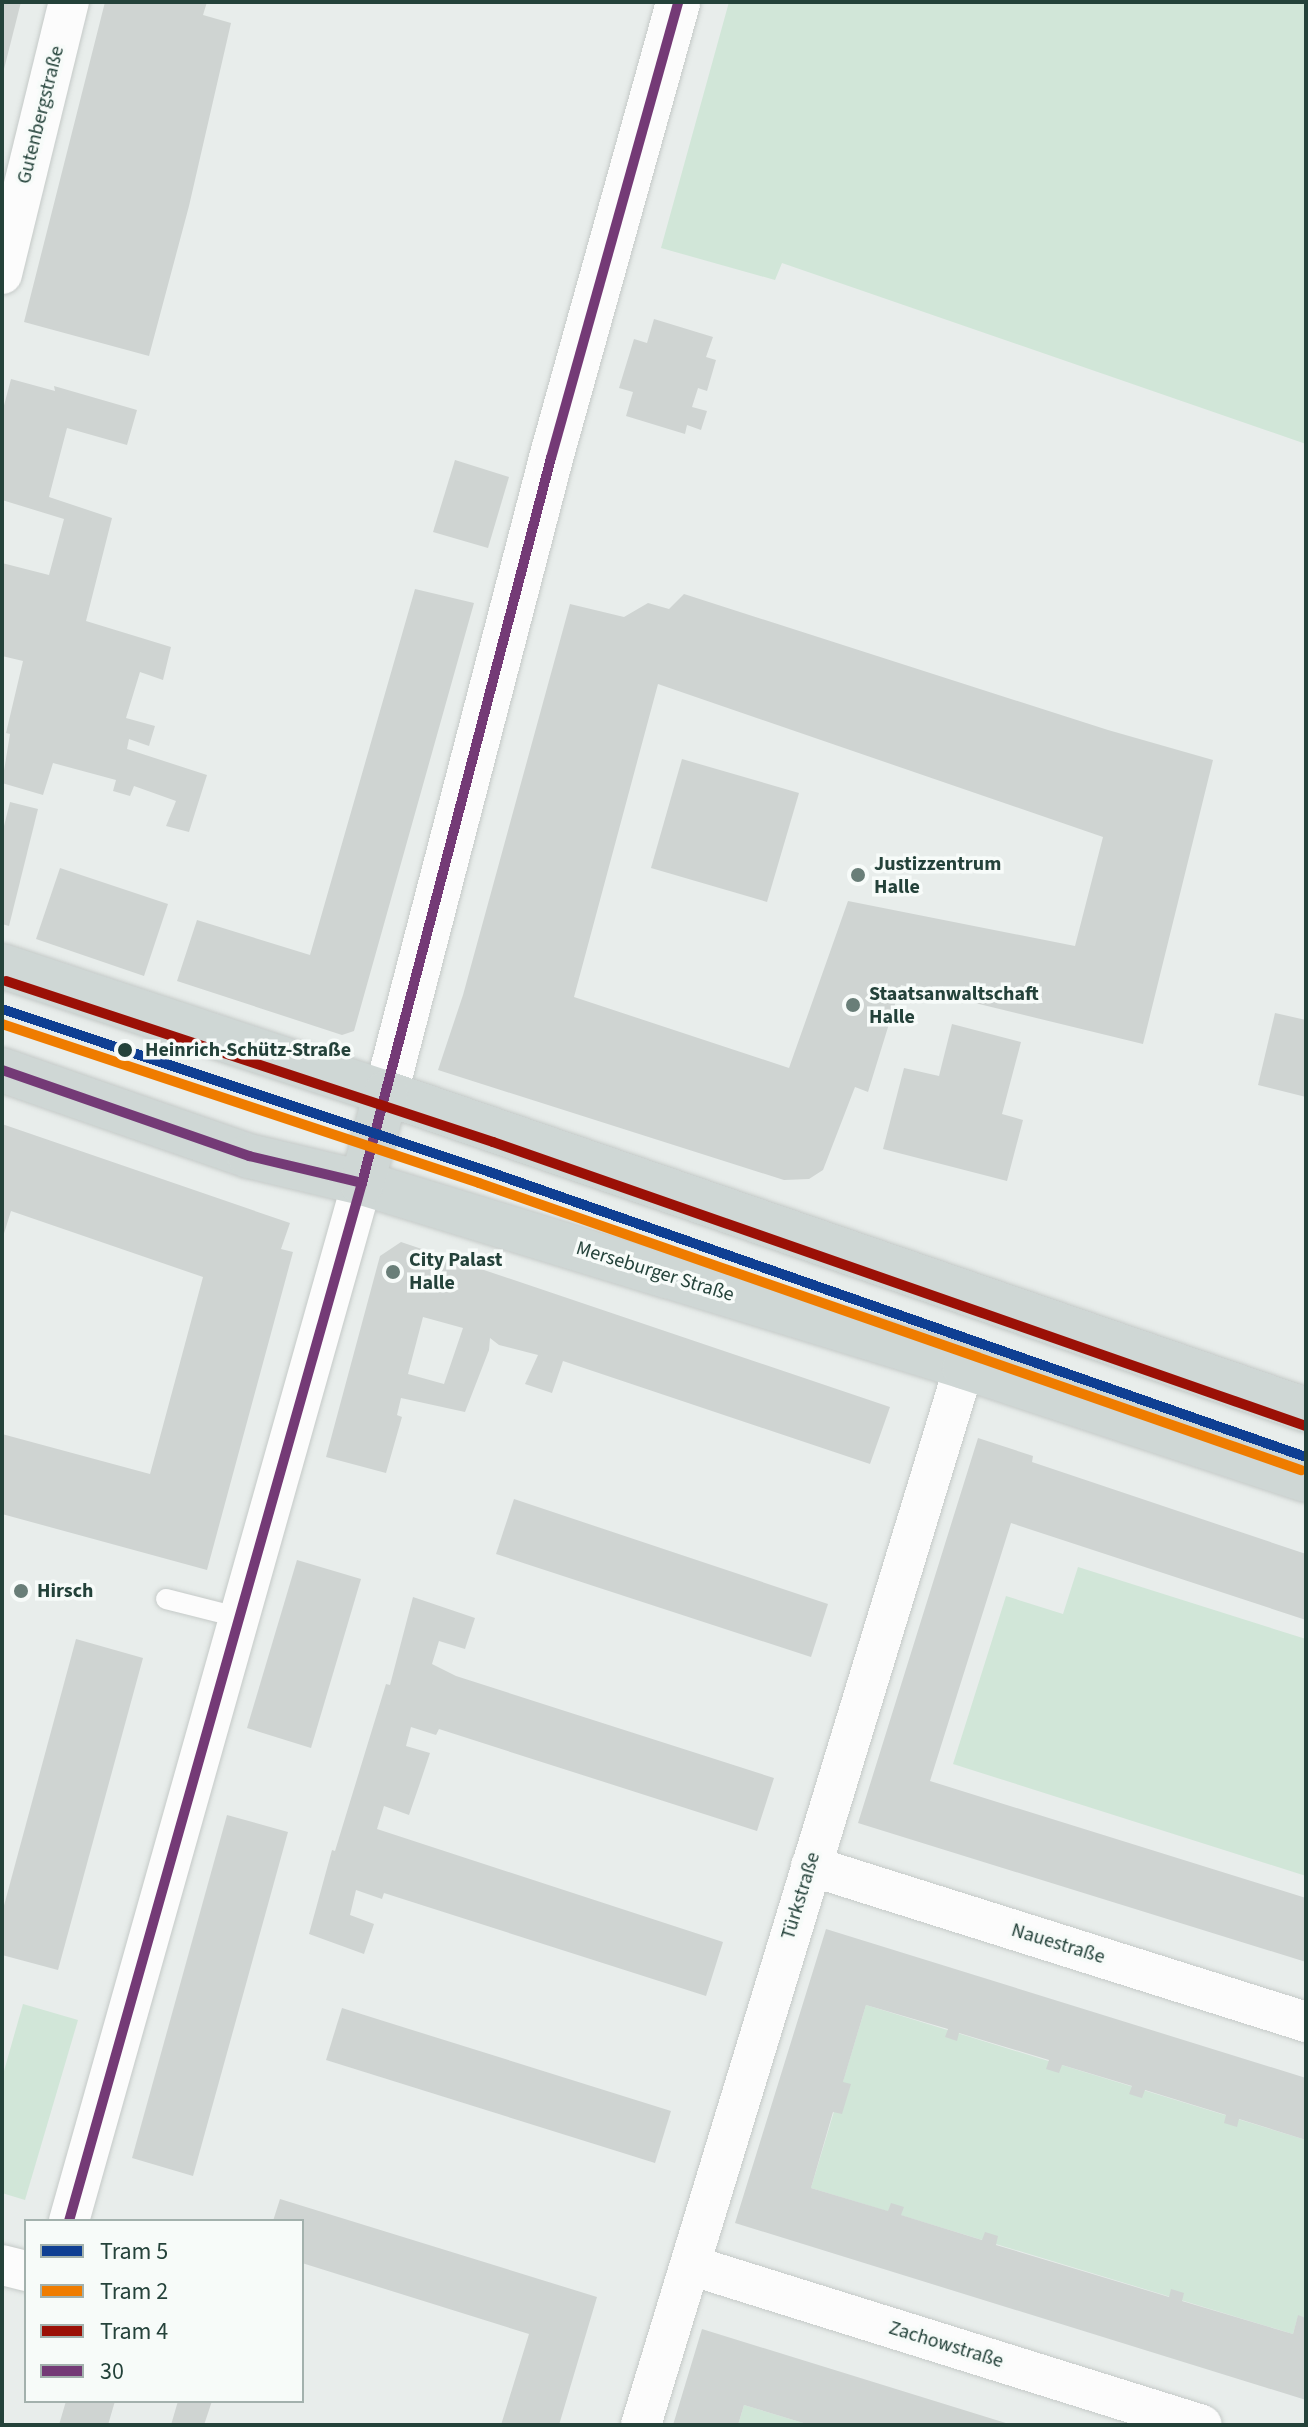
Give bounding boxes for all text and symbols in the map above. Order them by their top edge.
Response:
street label: Gutenbergstraße [12,44,70,186]
place label: Justizzentrum Halle [874,852,1001,899]
marker: Justizzentrum Halle [849,866,867,884]
place label: Staatsanwaltschaft Halle [869,982,1039,1029]
marker: Staatsanwaltschaft Halle [844,996,862,1014]
marker: Heinrich-Schütz-Straße [112,1037,138,1063]
place label: Heinrich-Schütz-Straße [145,1038,351,1062]
street label: Merseburger Straße [573,1237,737,1307]
place label: City Palast Halle [409,1248,502,1295]
marker: City Palast Halle [384,1263,402,1281]
place label: Hirsch [37,1579,93,1603]
marker: Hirsch [12,1582,30,1600]
street label: Türkstraße [776,1849,826,1943]
street label: Nauestraße [1008,1918,1108,1970]
legend [24,2219,304,2403]
text: Tram 5 [100,2234,168,2269]
text: Tram 2 [100,2274,168,2309]
text: Tram 4 [100,2314,168,2349]
street label: Zachowstraße [886,2316,1006,2374]
text: 30 [100,2354,124,2389]

